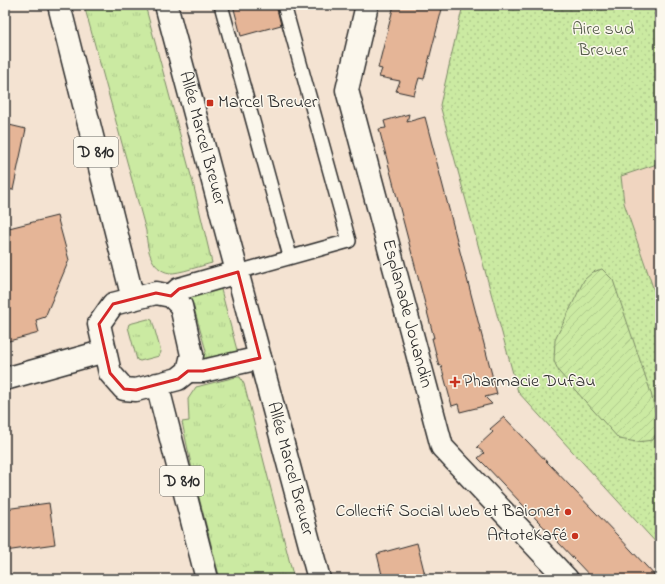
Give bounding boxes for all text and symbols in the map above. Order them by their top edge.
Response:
park label: Aire sud Breuer [572,17,634,64]
street label: Allée Marcel Breuer [171,69,232,208]
place label: Marcel Breuer [218,90,318,116]
marker: Marcel Breuer [205,98,215,108]
road number: D 810 [74,137,118,167]
street label: Esplanade Jouandin [374,237,439,391]
place label: Pharmacie Dufau [463,369,595,395]
marker: Pharmacie Dufau [450,377,460,387]
street label: Allée Marcel Breuer [259,399,320,539]
road number: D 810 [160,466,204,496]
place label: Collectif Social Web et Baionet [336,499,560,525]
marker: Collectif Social Web et Baionet [563,507,573,517]
place label: ArtoteKafé [487,523,568,549]
marker: ArtoteKafé [570,531,580,541]

